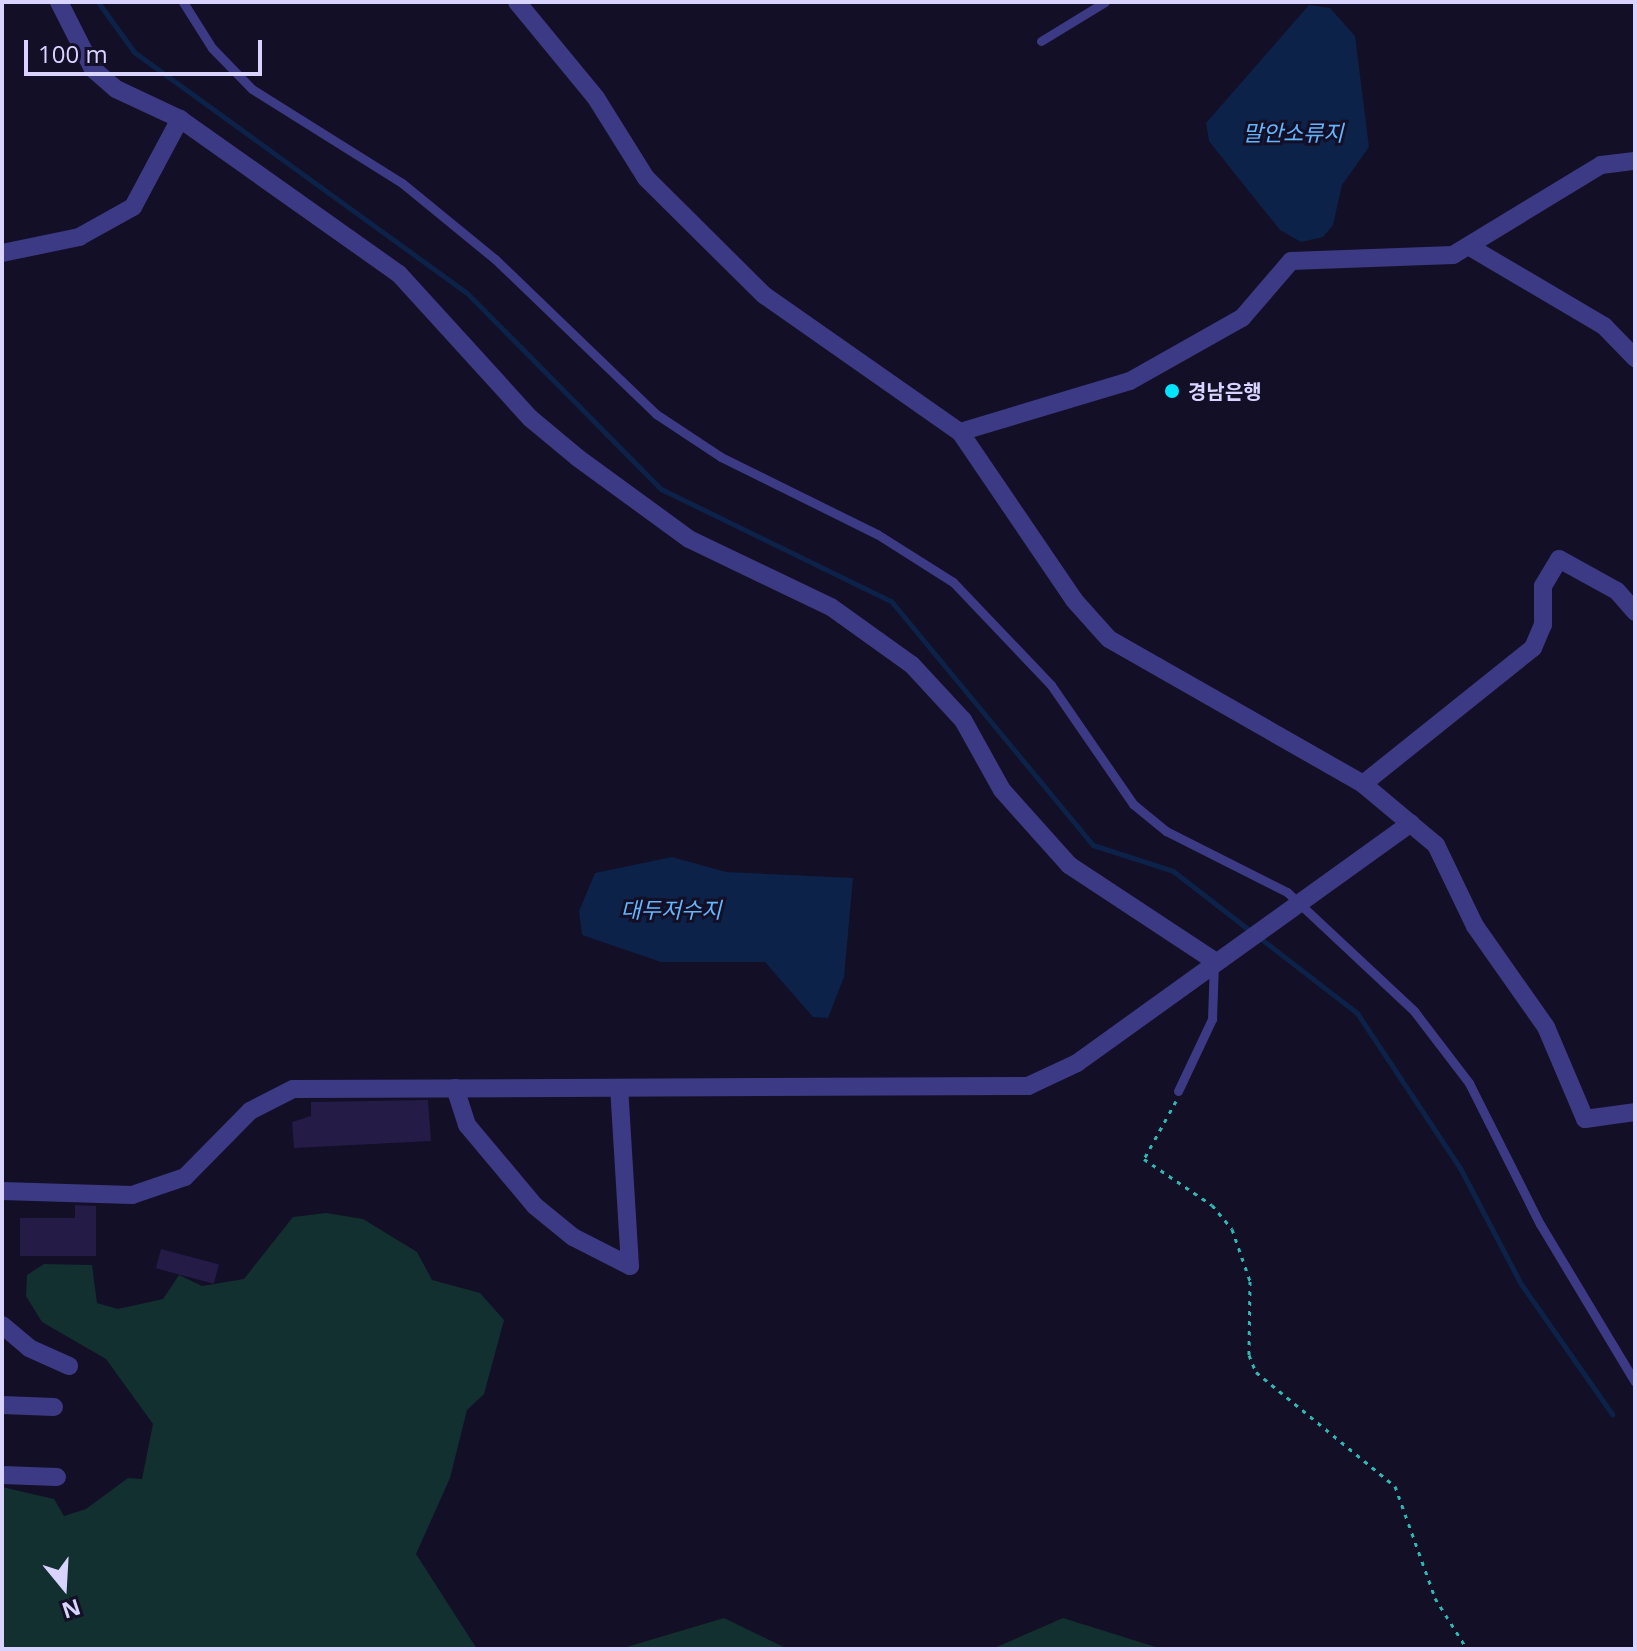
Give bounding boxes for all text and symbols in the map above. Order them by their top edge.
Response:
scale bar [28,24,266,74]
text: 100 m [38,37,108,70]
water label: 말안소류지 [1242,120,1344,146]
place label: 경남은행 [1188,379,1262,403]
marker: 경남은행 [1163,382,1181,400]
water label: 대두저수지 [620,897,722,923]
north arrow [24,1547,104,1627]
text: N [58,1593,85,1627]

